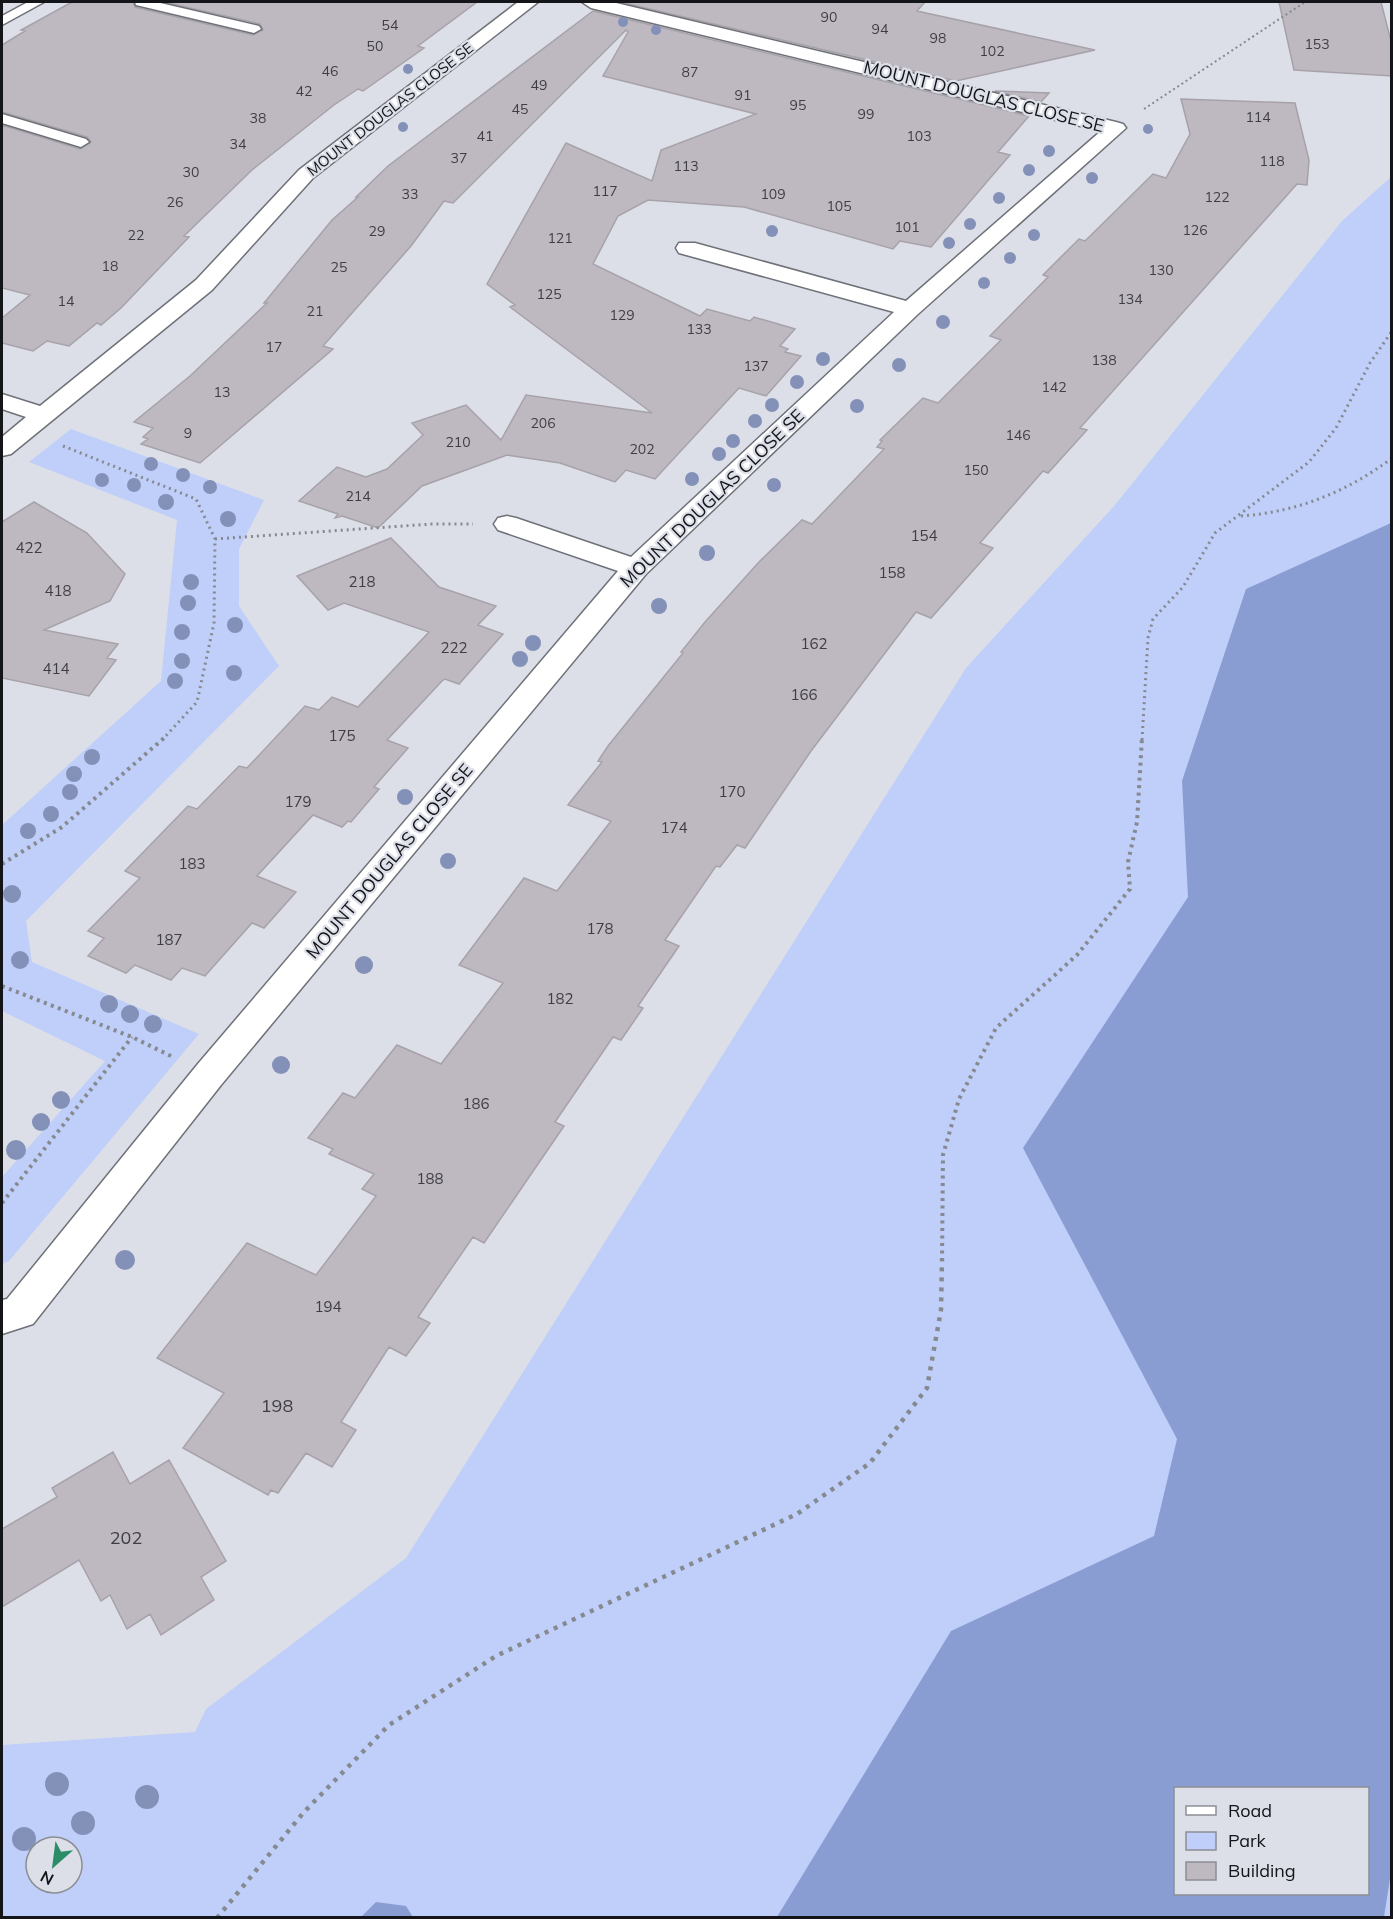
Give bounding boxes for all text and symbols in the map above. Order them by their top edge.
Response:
house number: 90 [821,8,837,26]
house number: 54 [382,16,399,34]
house number: 94 [872,20,889,38]
house number: 98 [930,29,946,47]
house number: 153 [1304,35,1330,53]
house number: 50 [367,37,383,55]
street label: MOUNT DOUGLAS CLOSE SE [303,38,477,180]
house number: 102 [979,42,1005,60]
street label: MOUNT DOUGLAS CLOSE SE [861,55,1107,137]
house number: 46 [322,62,338,80]
house number: 87 [682,63,698,81]
house number: 49 [531,76,547,94]
house number: 42 [296,82,312,100]
house number: 91 [735,86,751,104]
house number: 95 [790,96,806,114]
house number: 45 [512,100,528,118]
house number: 99 [858,105,874,123]
house number: 114 [1245,108,1271,126]
house number: 38 [250,109,266,127]
house number: 41 [477,127,493,145]
house number: 103 [906,127,932,145]
house number: 34 [230,135,247,153]
house number: 37 [451,149,467,167]
house number: 118 [1259,152,1285,170]
house number: 113 [673,157,699,175]
house number: 30 [183,163,199,181]
house number: 117 [592,182,618,200]
house number: 33 [402,185,418,203]
house number: 109 [760,185,786,203]
house number: 122 [1204,188,1230,206]
house number: 26 [167,193,183,211]
house number: 105 [826,197,852,215]
house number: 101 [894,218,920,236]
house number: 126 [1182,221,1208,239]
house number: 29 [369,222,385,240]
house number: 22 [128,226,144,244]
house number: 121 [547,229,573,247]
house number: 18 [102,257,118,275]
house number: 25 [331,258,347,276]
house number: 130 [1148,261,1174,279]
house number: 125 [536,285,562,303]
house number: 134 [1117,290,1143,308]
house number: 14 [58,292,75,310]
house number: 21 [307,302,323,320]
house number: 129 [609,306,635,324]
house number: 133 [686,320,712,338]
house number: 17 [266,338,282,356]
house number: 138 [1091,351,1117,369]
house number: 137 [743,357,769,375]
house number: 142 [1041,378,1067,396]
house number: 13 [214,383,230,401]
street label: MOUNT DOUGLAS CLOSE SE [615,404,809,592]
house number: 206 [530,414,556,432]
house number: 9 [184,424,192,442]
house number: 146 [1005,426,1031,444]
house number: 210 [445,433,471,451]
house number: 202 [629,440,655,458]
house number: 150 [963,461,989,479]
house number: 214 [345,487,371,505]
house number: 154 [910,526,938,545]
house number: 422 [15,538,43,557]
house number: 158 [878,563,906,582]
house number: 218 [348,572,376,591]
house number: 418 [44,581,72,600]
house number: 162 [800,634,828,653]
house number: 222 [440,638,468,657]
house number: 414 [42,659,70,678]
house number: 166 [790,685,818,704]
house number: 175 [328,726,356,745]
street label: MOUNT DOUGLAS CLOSE SE [301,759,477,963]
house number: 170 [718,782,746,801]
house number: 179 [284,792,312,811]
house number: 174 [660,818,688,837]
house number: 183 [178,854,206,873]
house number: 178 [586,919,614,938]
house number: 187 [155,930,183,949]
house number: 182 [546,989,574,1008]
house number: 186 [462,1094,490,1113]
house number: 188 [416,1169,444,1188]
house number: 194 [314,1297,342,1316]
house number: 198 [261,1394,293,1417]
house number: 202 [110,1526,142,1549]
legend [1174,1787,1369,1895]
text: Road [1228,1799,1272,1822]
text: Park [1228,1829,1267,1852]
north arrow [24,1835,84,1895]
text: Building [1228,1859,1296,1882]
text: N [37,1867,57,1890]

